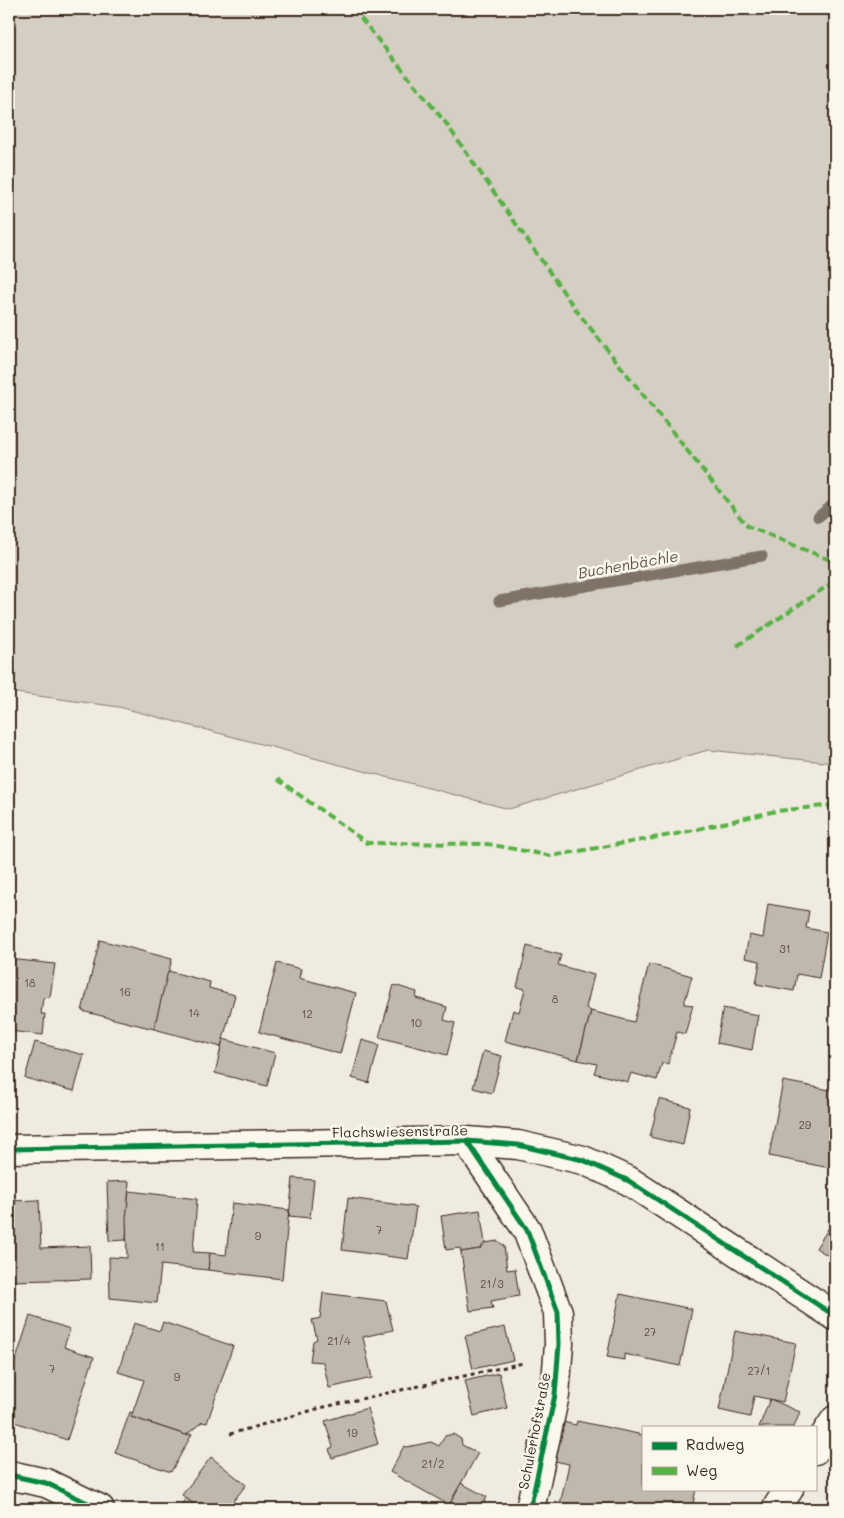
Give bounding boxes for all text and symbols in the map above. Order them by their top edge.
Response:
water label: Buchenbächle [576,545,680,583]
house number: 31 [779,941,791,956]
house number: 18 [24,975,36,990]
house number: 16 [119,984,131,999]
house number: 8 [552,991,559,1006]
house number: 14 [188,1005,200,1020]
house number: 12 [301,1006,313,1021]
house number: 10 [410,1015,422,1030]
house number: 29 [799,1117,812,1132]
street label: Flachswiesenstraße [332,1120,468,1142]
house number: 7 [376,1222,382,1237]
house number: 9 [255,1228,262,1243]
house number: 11 [155,1239,165,1254]
house number: 21/3 [480,1276,504,1291]
house number: 27 [644,1324,656,1339]
house number: 21/4 [327,1333,351,1348]
house number: 7 [49,1361,55,1376]
house number: 27/1 [748,1363,770,1378]
house number: 9 [174,1369,181,1384]
street label: Schulerhofstraße [513,1371,555,1491]
house number: 19 [346,1425,358,1440]
legend [642,1426,816,1490]
text: Radweg [686,1434,744,1454]
house number: 21/2 [422,1456,444,1471]
text: Weg [686,1460,717,1480]

